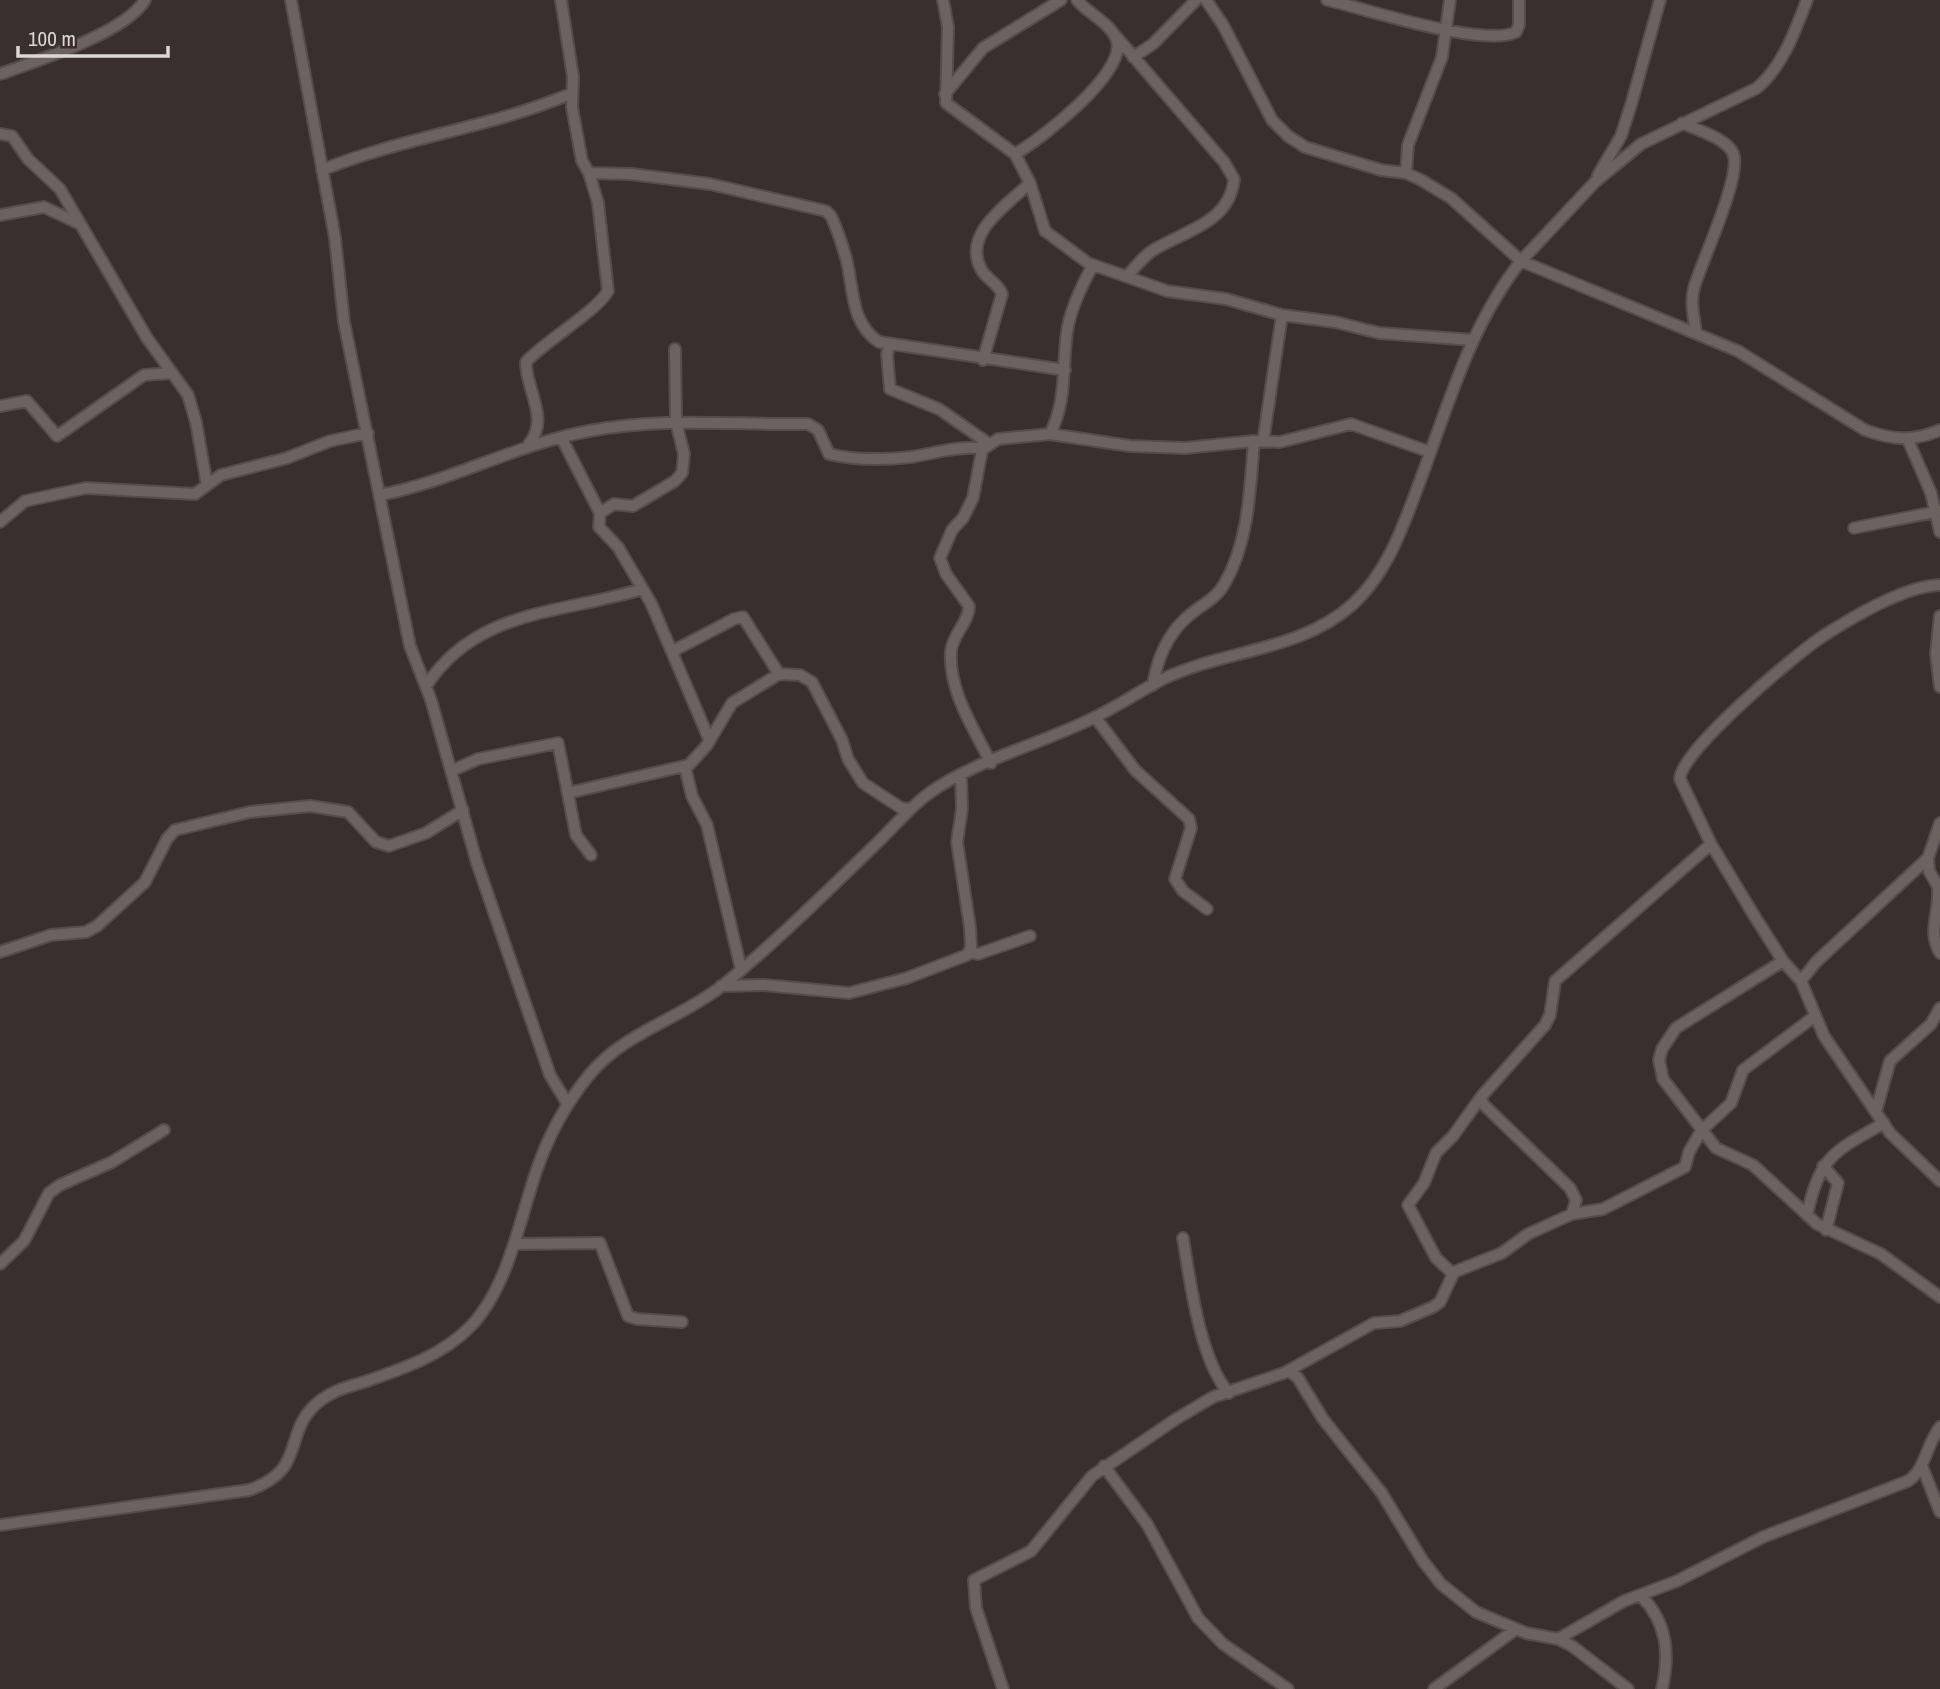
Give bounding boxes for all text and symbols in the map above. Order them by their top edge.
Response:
scale bar [18,14,168,58]
text: 100 m [28,24,76,53]

